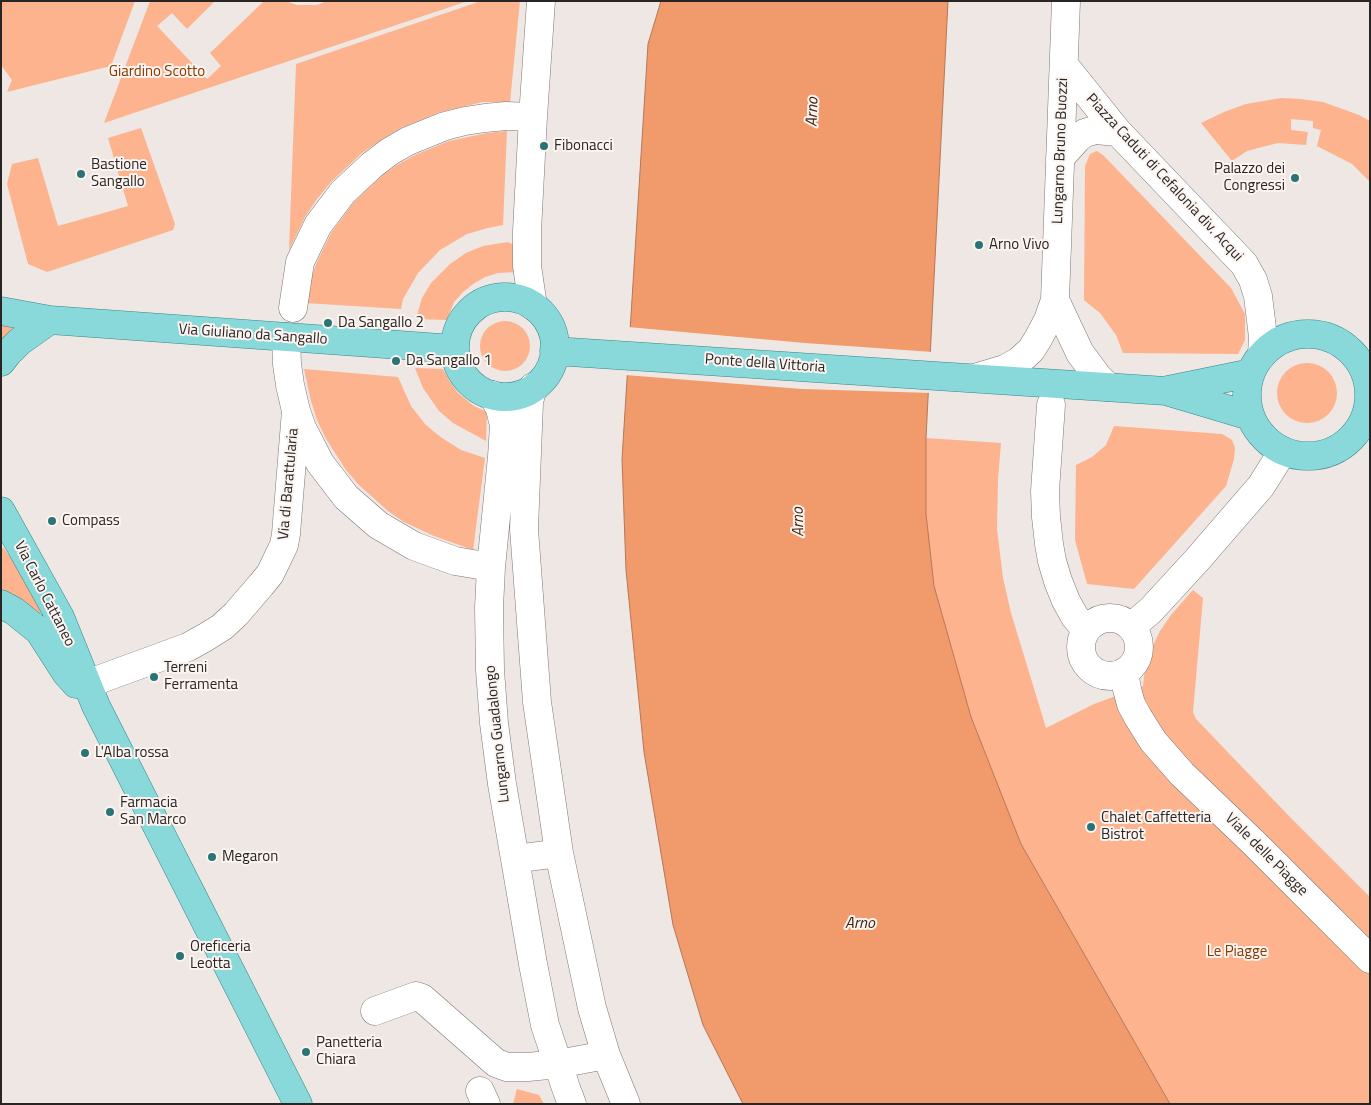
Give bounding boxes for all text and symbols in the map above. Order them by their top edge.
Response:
park label: Giardino Scotto [109,63,205,81]
street label: Lungarno Bruno Buozzi [1049,77,1073,225]
street label: Piazza Caduti di Cefalonia div. Acqui [1082,90,1246,266]
water label: Arno [803,97,823,127]
place label: Fibonacci [554,137,613,155]
marker: Fibonacci [538,140,550,152]
place label: Bastione Sangallo [91,156,147,191]
place label: Palazzo dei Congressi [1214,160,1285,195]
marker: Bastione Sangallo [75,168,87,180]
marker: Palazzo dei Congressi [1289,172,1301,184]
place label: Arno Vivo [989,236,1049,254]
marker: Arno Vivo [973,239,985,251]
place label: Da Sangallo 2 [338,314,424,332]
marker: Da Sangallo 2 [322,317,334,329]
street label: Via Giuliano da Sangallo [178,321,328,349]
street label: Ponte della Vittoria [704,351,826,377]
place label: Da Sangallo 1 [406,352,492,370]
marker: Da Sangallo 1 [390,355,402,367]
street label: Via di Barattularia [275,427,303,541]
water label: Arno [789,507,809,537]
place label: Compass [62,512,120,530]
marker: Compass [46,515,58,527]
street label: Via Carlo Cattaneo [10,538,78,650]
place label: Terreni Ferramenta [164,659,238,694]
street label: Lungarno Guadalongo [482,664,514,804]
marker: Terreni Ferramenta [148,671,160,683]
place label: L'Alba rossa [95,744,169,762]
marker: L'Alba rossa [79,747,91,759]
place label: Farmacia San Marco [120,794,187,829]
marker: Farmacia San Marco [104,806,116,818]
place label: Chalet Caffetteria Bistrot [1101,809,1211,844]
street label: Viale delle Piagge [1221,810,1311,900]
marker: Chalet Caffetteria Bistrot [1085,821,1097,833]
place label: Megaron [222,848,278,866]
marker: Megaron [206,851,218,863]
water label: Arno [845,914,875,934]
place label: Oreficeria Leotta [190,938,251,973]
park label: Le Piagge [1207,943,1267,961]
marker: Oreficeria Leotta [174,950,186,962]
place label: Panetteria Chiara [316,1034,382,1069]
marker: Panetteria Chiara [300,1046,312,1058]

